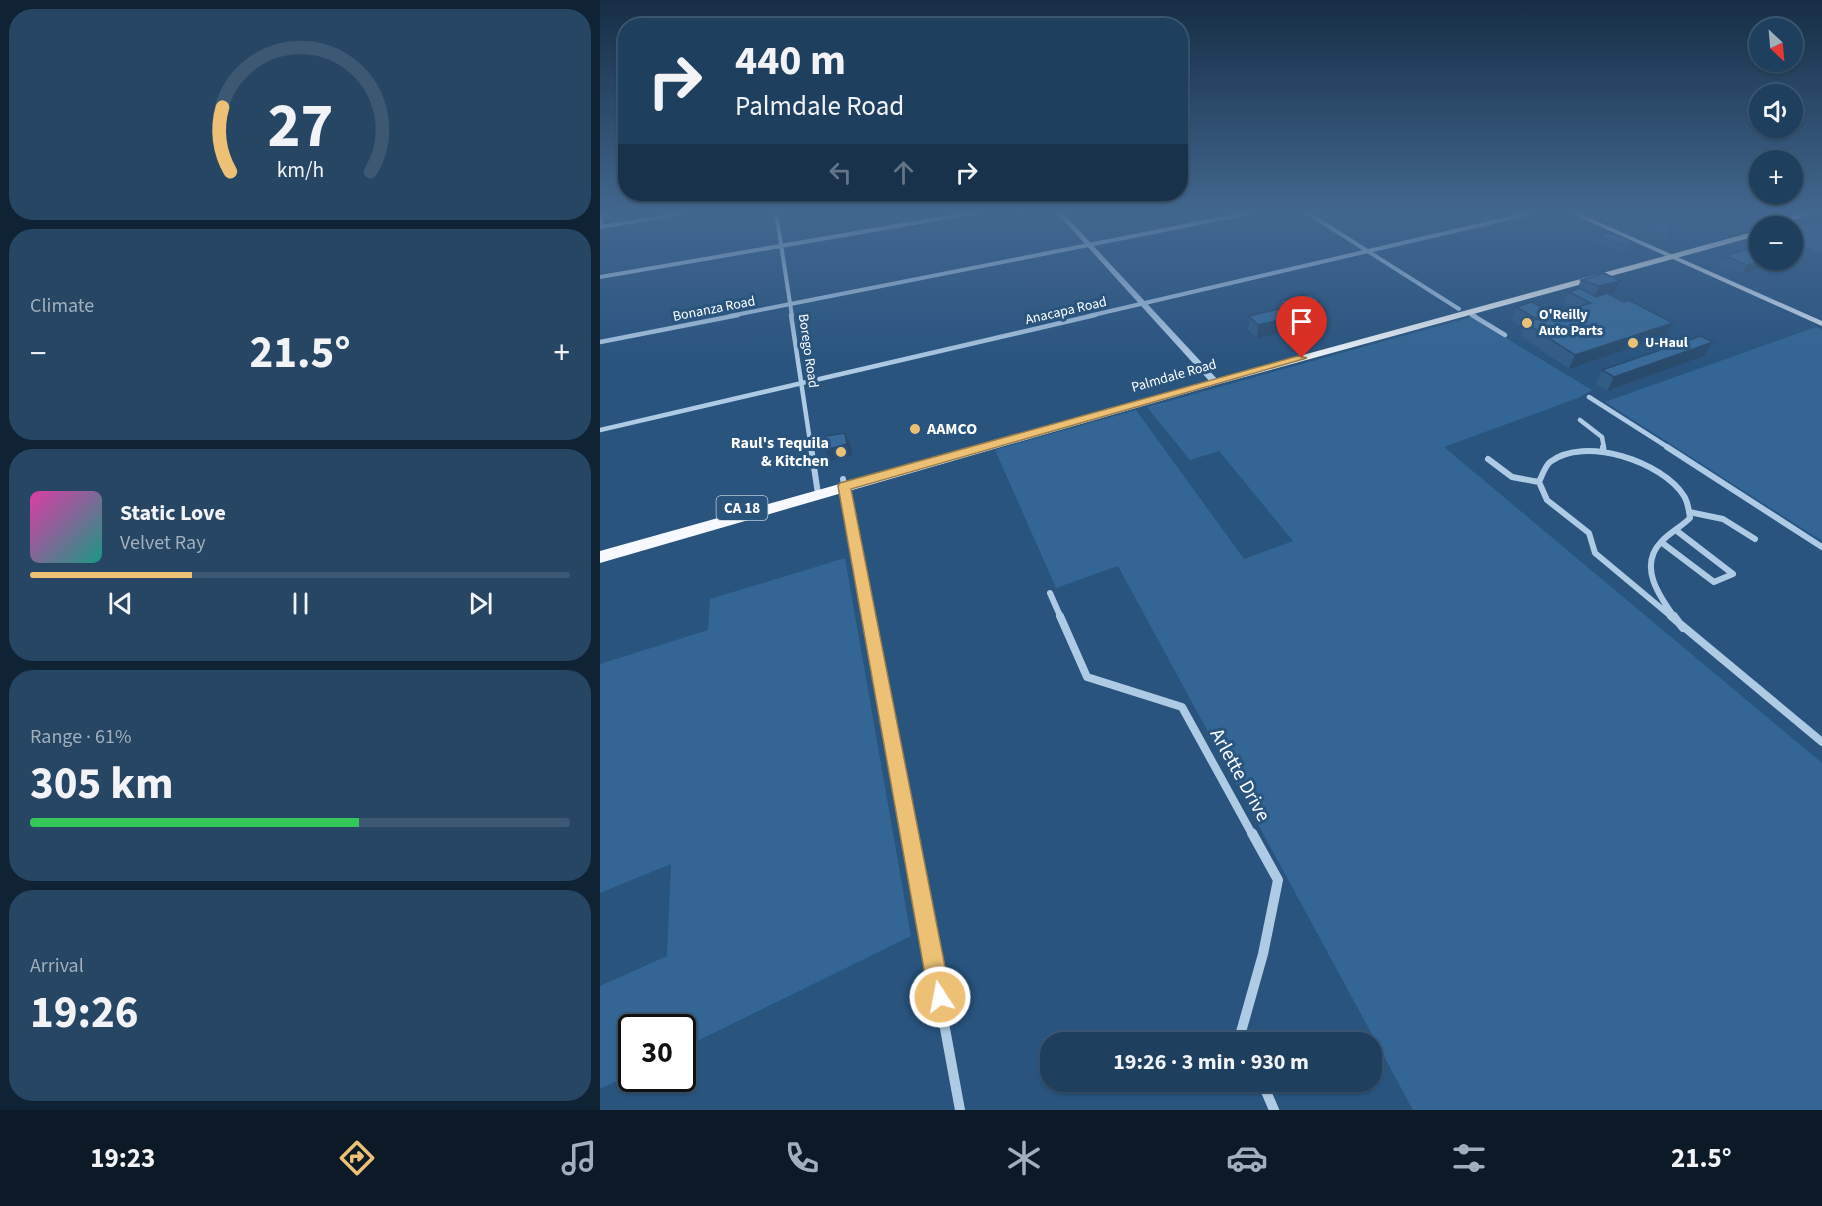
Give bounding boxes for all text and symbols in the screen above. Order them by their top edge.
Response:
north arrow [1749,18,1803,72]
map controls [1749,18,1803,270]
text: 440 m [735,31,846,91]
icon: right [636,42,714,120]
text: 27 [267,82,333,171]
button: sound [1749,84,1803,138]
text: Palmdale Road [735,87,904,126]
button: + [1749,150,1803,204]
text: km/h [276,155,324,186]
icon: left [824,156,857,189]
icon: ahead [887,156,920,189]
icon: right [950,156,983,189]
button: − [1749,216,1803,270]
street label: Bonanza Road [671,291,757,327]
text: Climate [30,292,94,320]
street label: Anacapa Road [1023,292,1109,330]
pin [1276,296,1327,358]
icon: arrive [1285,305,1318,338]
place label: O'Reilly Auto Parts [1538,305,1603,341]
street label: Borego Road [793,313,823,389]
marker: O'Reilly Auto Parts [1520,316,1534,330]
text: 21.5° [249,321,351,385]
text: − [30,330,46,377]
text: + [554,330,570,377]
place label: U-Haul [1645,333,1688,353]
marker: U-Haul [1626,336,1640,350]
street label: Palmdale Road [1129,354,1219,398]
place label: AAMCO [926,418,977,440]
marker: AAMCO [908,422,922,436]
place label: Raul's Tequila & Kitchen [731,432,829,472]
marker: Raul's Tequila & Kitchen [834,445,848,459]
road number: CA 18 [716,496,768,520]
text: Static Love [120,497,226,529]
text: Velvet Ray [120,529,206,557]
icon: previous [104,587,137,620]
icon: pause [284,587,317,620]
icon: next [464,587,497,620]
text: Range · 61% [30,723,131,751]
street label: Arlette Drive [1203,723,1277,827]
text: 305 km [30,752,174,816]
text: Arrival [30,952,84,980]
position arrow [908,965,972,1029]
text: 19:26 [30,981,139,1045]
speed limit sign: 30 [618,1014,696,1092]
text: 19:26 · 3 min · 930 m [1113,1046,1309,1078]
icon: directions [336,1137,378,1179]
icon: music [558,1137,600,1179]
icon: phone [781,1137,823,1179]
icon: climate [1003,1137,1045,1179]
icon: car [1226,1137,1268,1179]
icon: filters [1448,1137,1490,1179]
text: 19:23 [90,1139,155,1178]
text: 21.5° [1671,1139,1732,1178]

